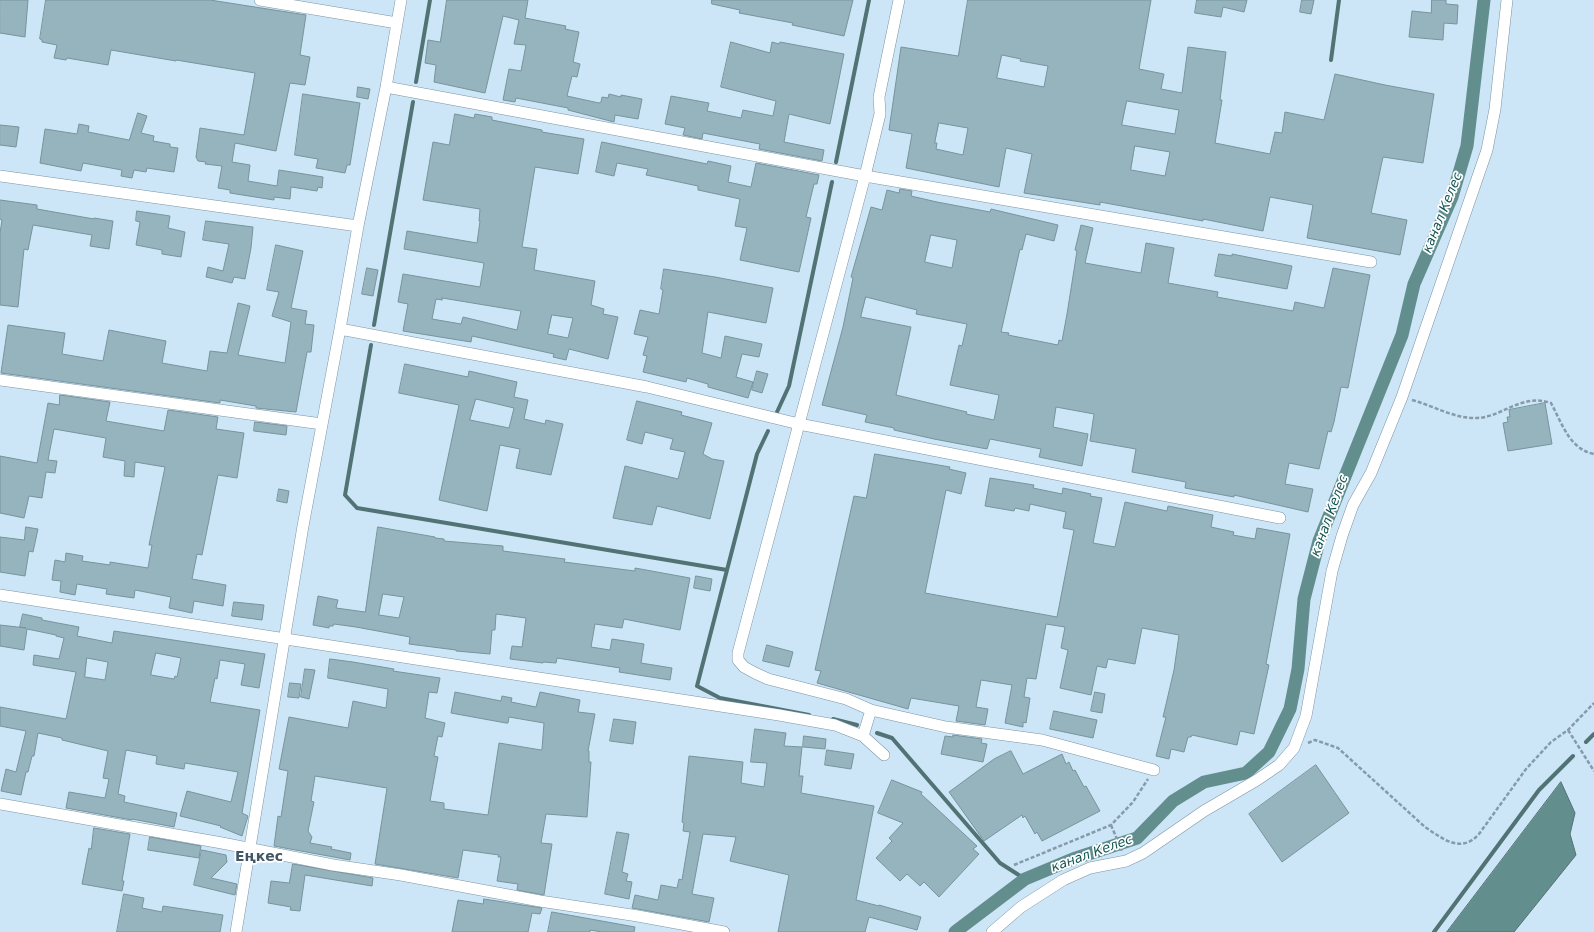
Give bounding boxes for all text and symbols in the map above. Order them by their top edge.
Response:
water label: канал Келес [1420,170,1466,256]
water label: канал Келес [1308,473,1352,559]
water label: канал Келес [1049,832,1135,876]
district label: Еңкес [235,849,283,865]

